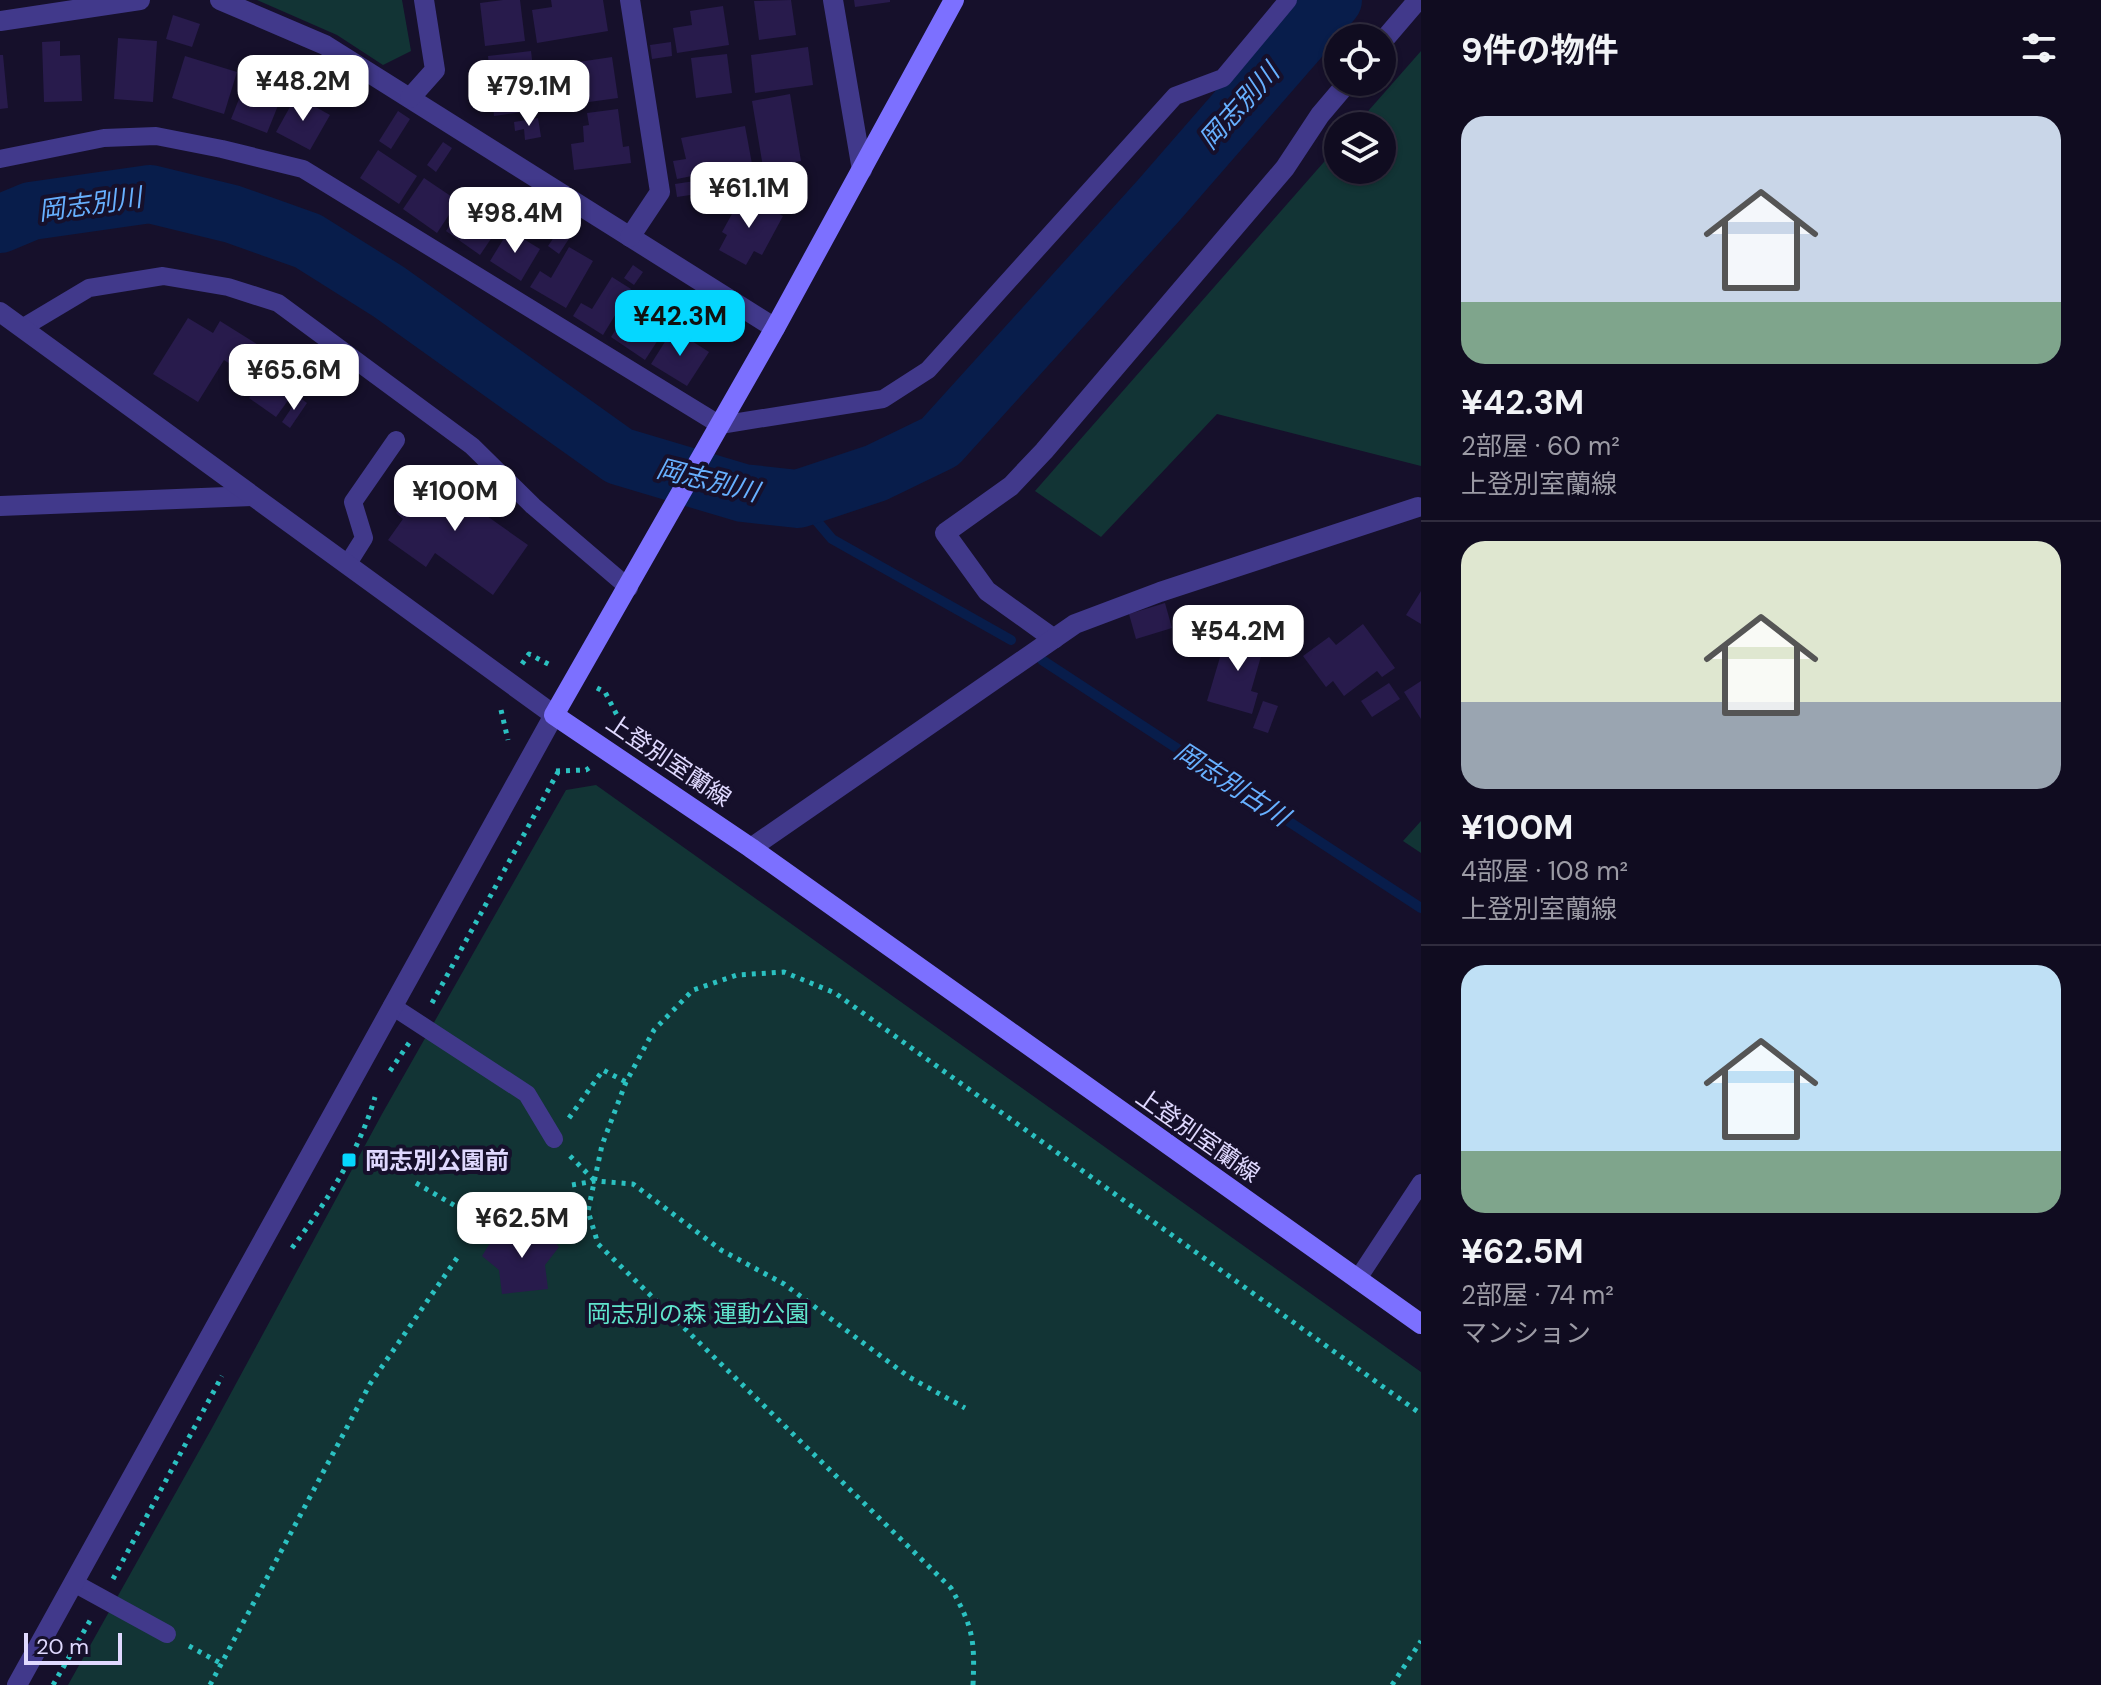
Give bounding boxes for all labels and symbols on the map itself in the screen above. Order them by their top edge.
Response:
water label: 岡志別川 [1192,54,1288,156]
pin: ¥48.2M [238,55,368,123]
pin: ¥79.1M [464,60,594,128]
pin: ¥61.1M [684,162,814,230]
water label: 岡志別川 [36,180,147,228]
pin: ¥98.4M [450,187,580,255]
pin: ¥42.3M [615,290,745,358]
pin: ¥65.6M [229,344,359,412]
water label: 岡志別川 [653,451,765,510]
pin: ¥100M [399,465,511,533]
pin: ¥54.2M [1173,605,1303,673]
street label: 上登別室蘭線 [601,707,737,813]
water label: 岡志別古川 [1168,734,1298,835]
street label: 上登別室蘭線 [1130,1081,1266,1189]
place label: 岡志別公園前 [365,1145,509,1176]
marker: 岡志別公園前 [340,1151,358,1169]
pin: ¥62.5M [457,1192,587,1260]
park label: 岡志別の森 運動公園 [587,1298,809,1329]
scale bar [24,1629,122,1665]

